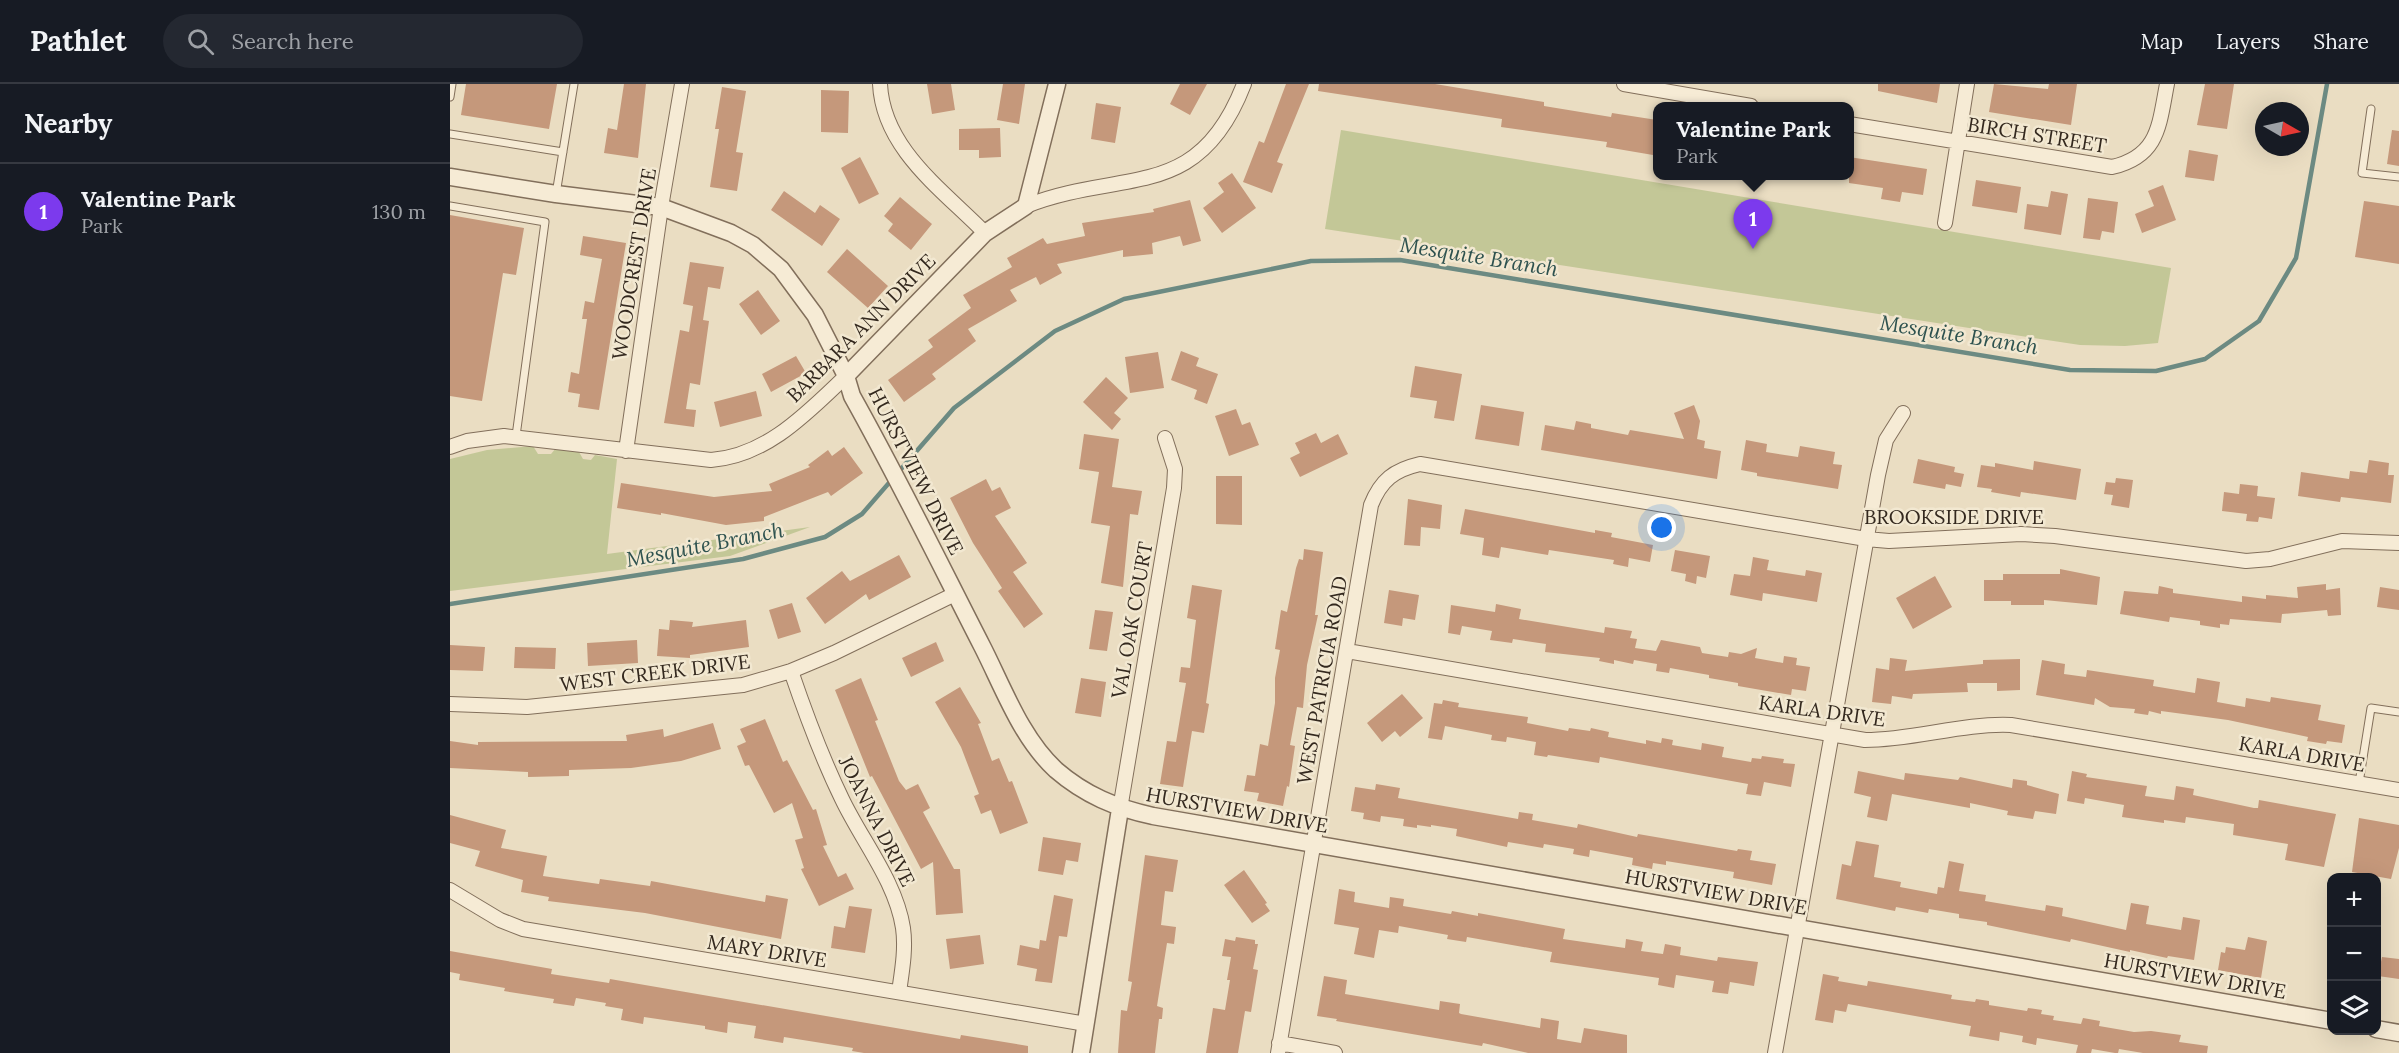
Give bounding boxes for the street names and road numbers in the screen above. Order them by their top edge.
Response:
street label: BIRCH STREET [1966,111,2109,158]
street label: WOODCREST DRIVE [606,166,661,362]
street label: BARBARA ANN DRIVE [781,248,940,407]
street label: HURSTVIEW DRIVE [863,383,969,559]
street label: BROOKSIDE DRIVE [1864,504,2044,529]
street label: VAL OAK COURT [1105,539,1158,701]
street label: WEST PATRICIA ROAD [1291,574,1352,786]
street label: WEST CREEK DRIVE [558,648,752,697]
street label: KARLA DRIVE [1757,689,1887,732]
street label: KARLA DRIVE [2237,730,2367,777]
street label: JOANNA DRIVE [833,750,921,890]
street label: HURSTVIEW DRIVE [1144,781,1330,838]
street label: HURSTVIEW DRIVE [1623,863,1809,920]
street label: MARY DRIVE [706,929,829,972]
street label: HURSTVIEW DRIVE [2102,947,2288,1004]

